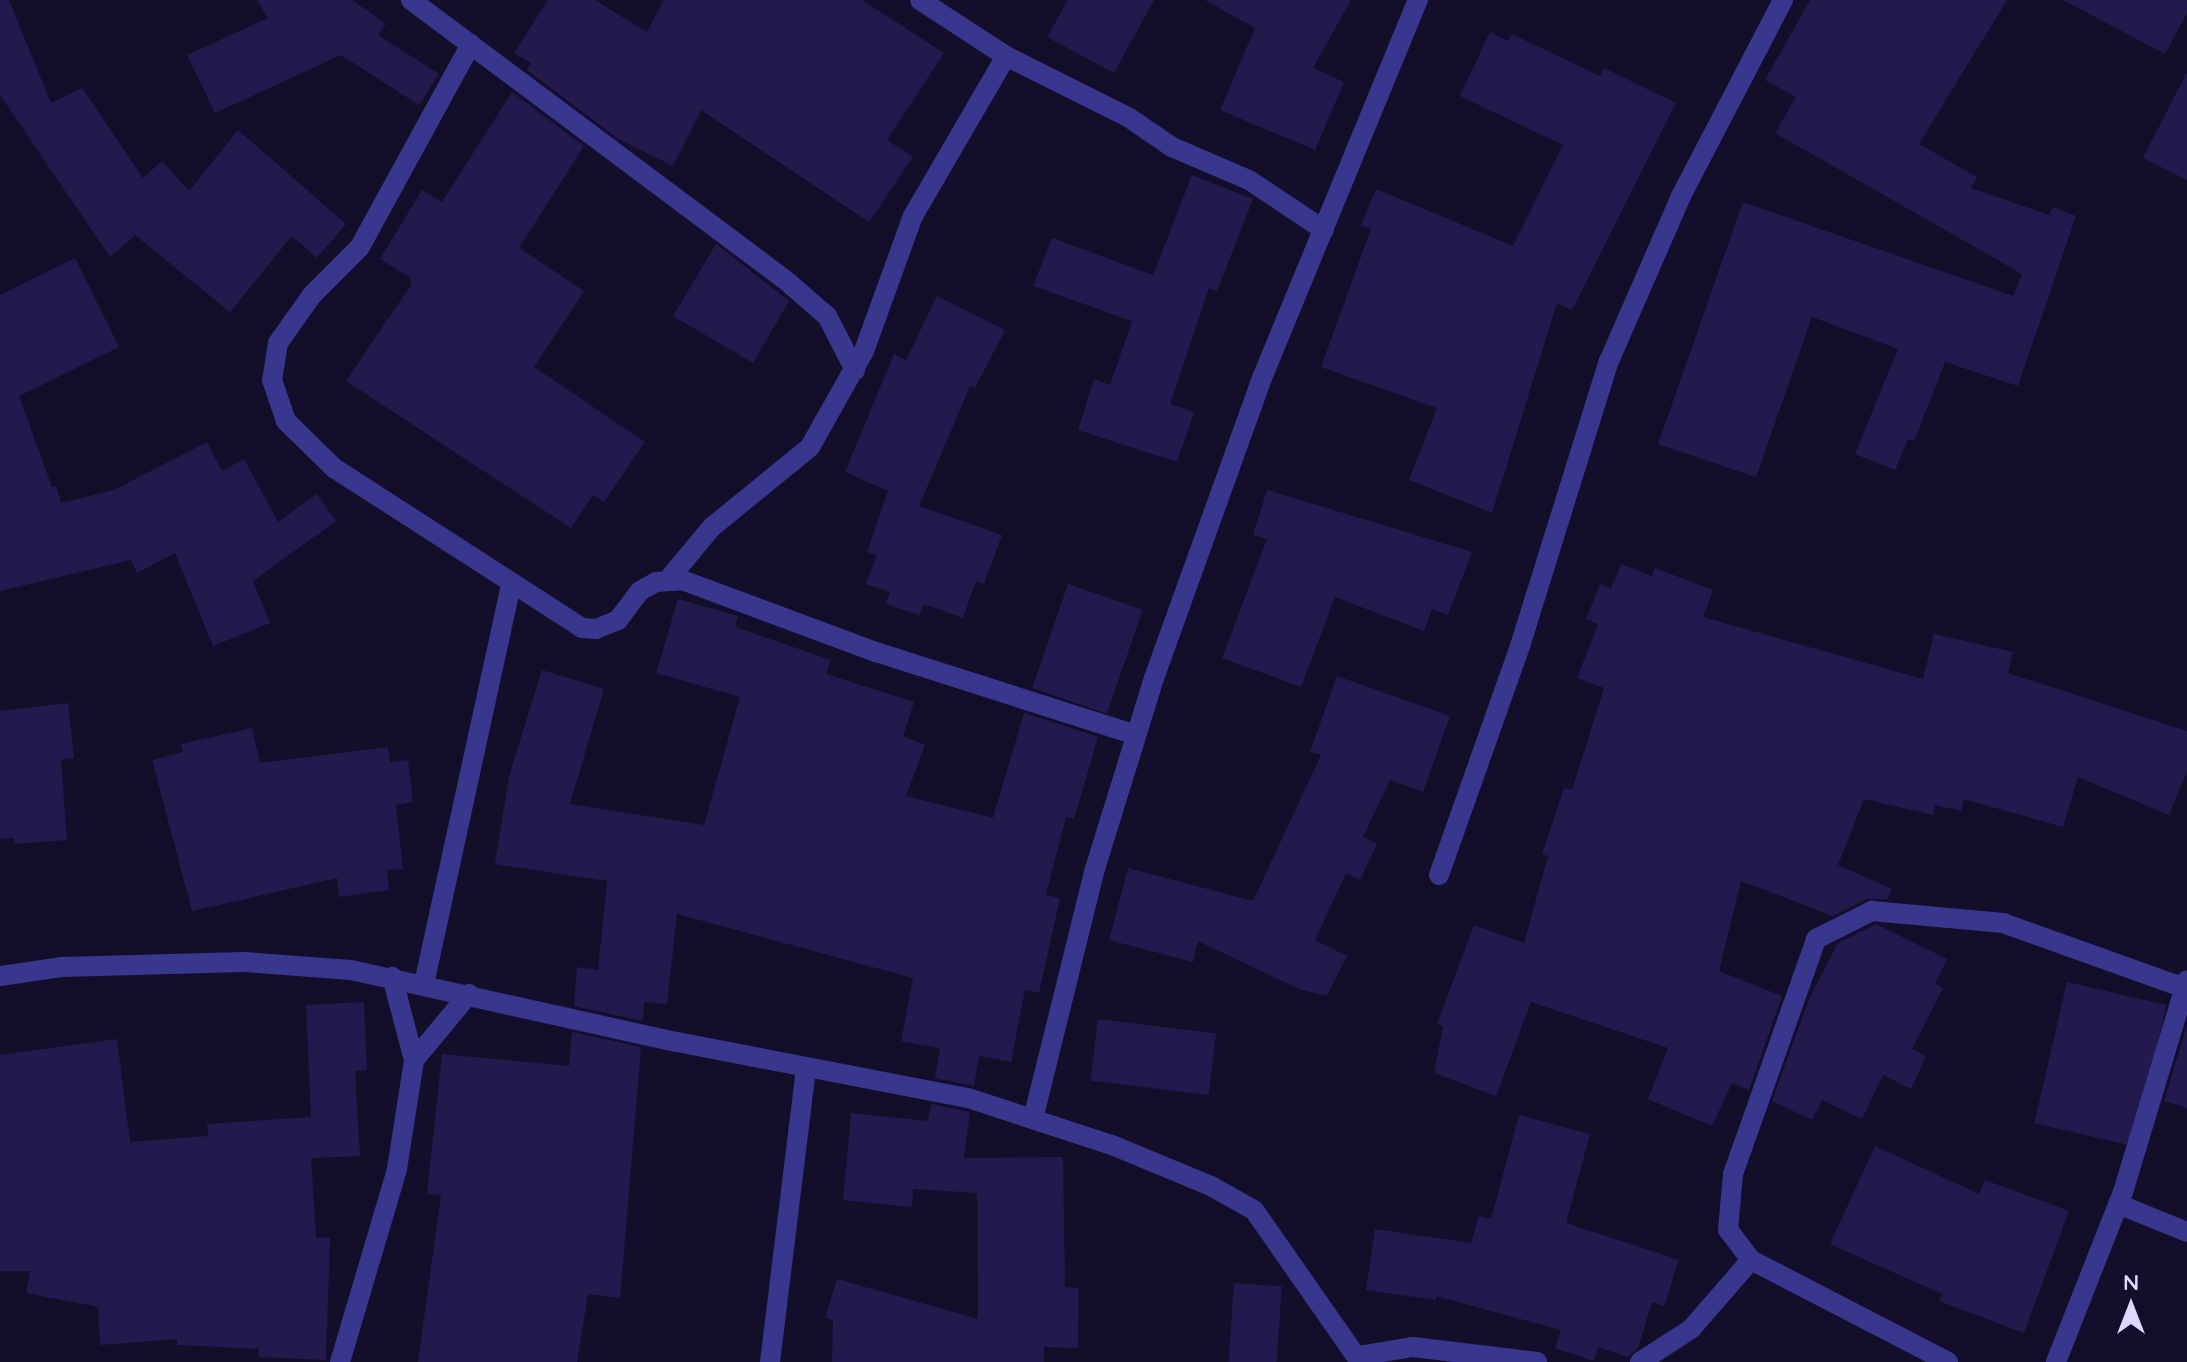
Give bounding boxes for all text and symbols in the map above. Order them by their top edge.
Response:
north arrow [2091,1266,2171,1346]
text: N [2123,1268,2139,1296]

